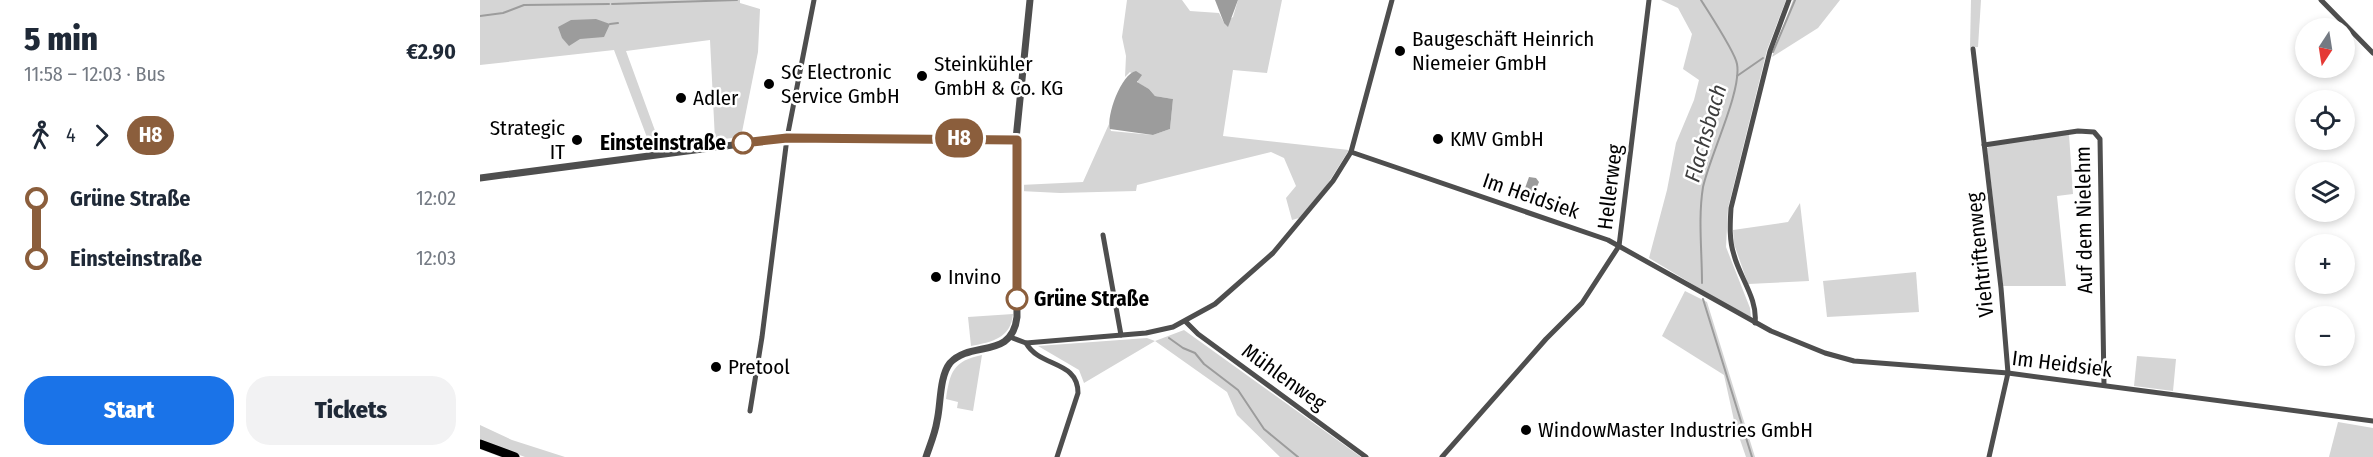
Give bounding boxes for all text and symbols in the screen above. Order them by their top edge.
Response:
north arrow [2295,18,2355,78]
map controls [2295,18,2355,366]
text: 5 min [24,19,98,59]
place label: Baugeschäft Heinrich Niemeier GmbH [1412,26,1594,76]
text: €2.90 [406,38,456,65]
marker: Baugeschäft Heinrich Niemeier GmbH [1393,44,1407,58]
place label: Steinkühler GmbH & Co. KG [934,51,1063,101]
place label: SC Electronic Service GmbH [781,59,900,109]
text: 11:58 – 12:03 · Bus [24,62,165,86]
marker: Steinkühler GmbH & Co. KG [915,69,929,83]
marker: SC Electronic Service GmbH [762,77,776,91]
water label: Flachsbach [1679,81,1732,185]
place label: Adler [693,85,739,111]
button: locate [2295,90,2355,150]
marker: Adler [674,91,688,105]
place label: Strategic IT [490,115,565,165]
line badge: H8 [932,118,986,158]
icon: walk [24,119,57,152]
icon: forward [85,119,118,152]
text: H8 [139,122,162,148]
text: 4 [66,123,76,147]
text: H8 [947,125,971,151]
place label: KMV GmbH [1450,126,1544,152]
place label: Einsteinstraße [600,130,726,156]
marker: Einsteinstraße [732,132,754,154]
marker: KMV GmbH [1431,132,1445,146]
marker: Strategic IT [570,133,584,147]
street label: Hellerweg [1592,143,1628,231]
street label: Auf dem Nielehm [2070,146,2098,294]
button: layers [2295,162,2355,222]
street label: Im Heidsiek [1479,167,1583,225]
text: Grüne Straße [70,185,191,212]
text: 12:02 [416,186,456,210]
street label: Viehtriftenweg [1961,191,1999,319]
button: + [2295,234,2355,294]
text: Einsteinstraße [70,245,202,272]
text: 12:03 [416,246,456,270]
place label: Invino [948,264,1001,290]
marker: Invino [929,270,943,284]
place label: Grüne Straße [1034,286,1149,312]
marker: Grüne Straße [1006,288,1028,310]
button: − [2295,306,2355,366]
street label: Mühlenweg [1237,338,1331,416]
street label: Im Heidsiek [2010,345,2114,383]
place label: Pretool [728,354,790,380]
marker: Pretool [709,360,723,374]
button: Start [24,376,234,445]
button: Tickets [246,376,456,445]
place label: WindowMaster Industries GmbH [1538,417,1813,443]
marker: WindowMaster Industries GmbH [1519,423,1533,437]

